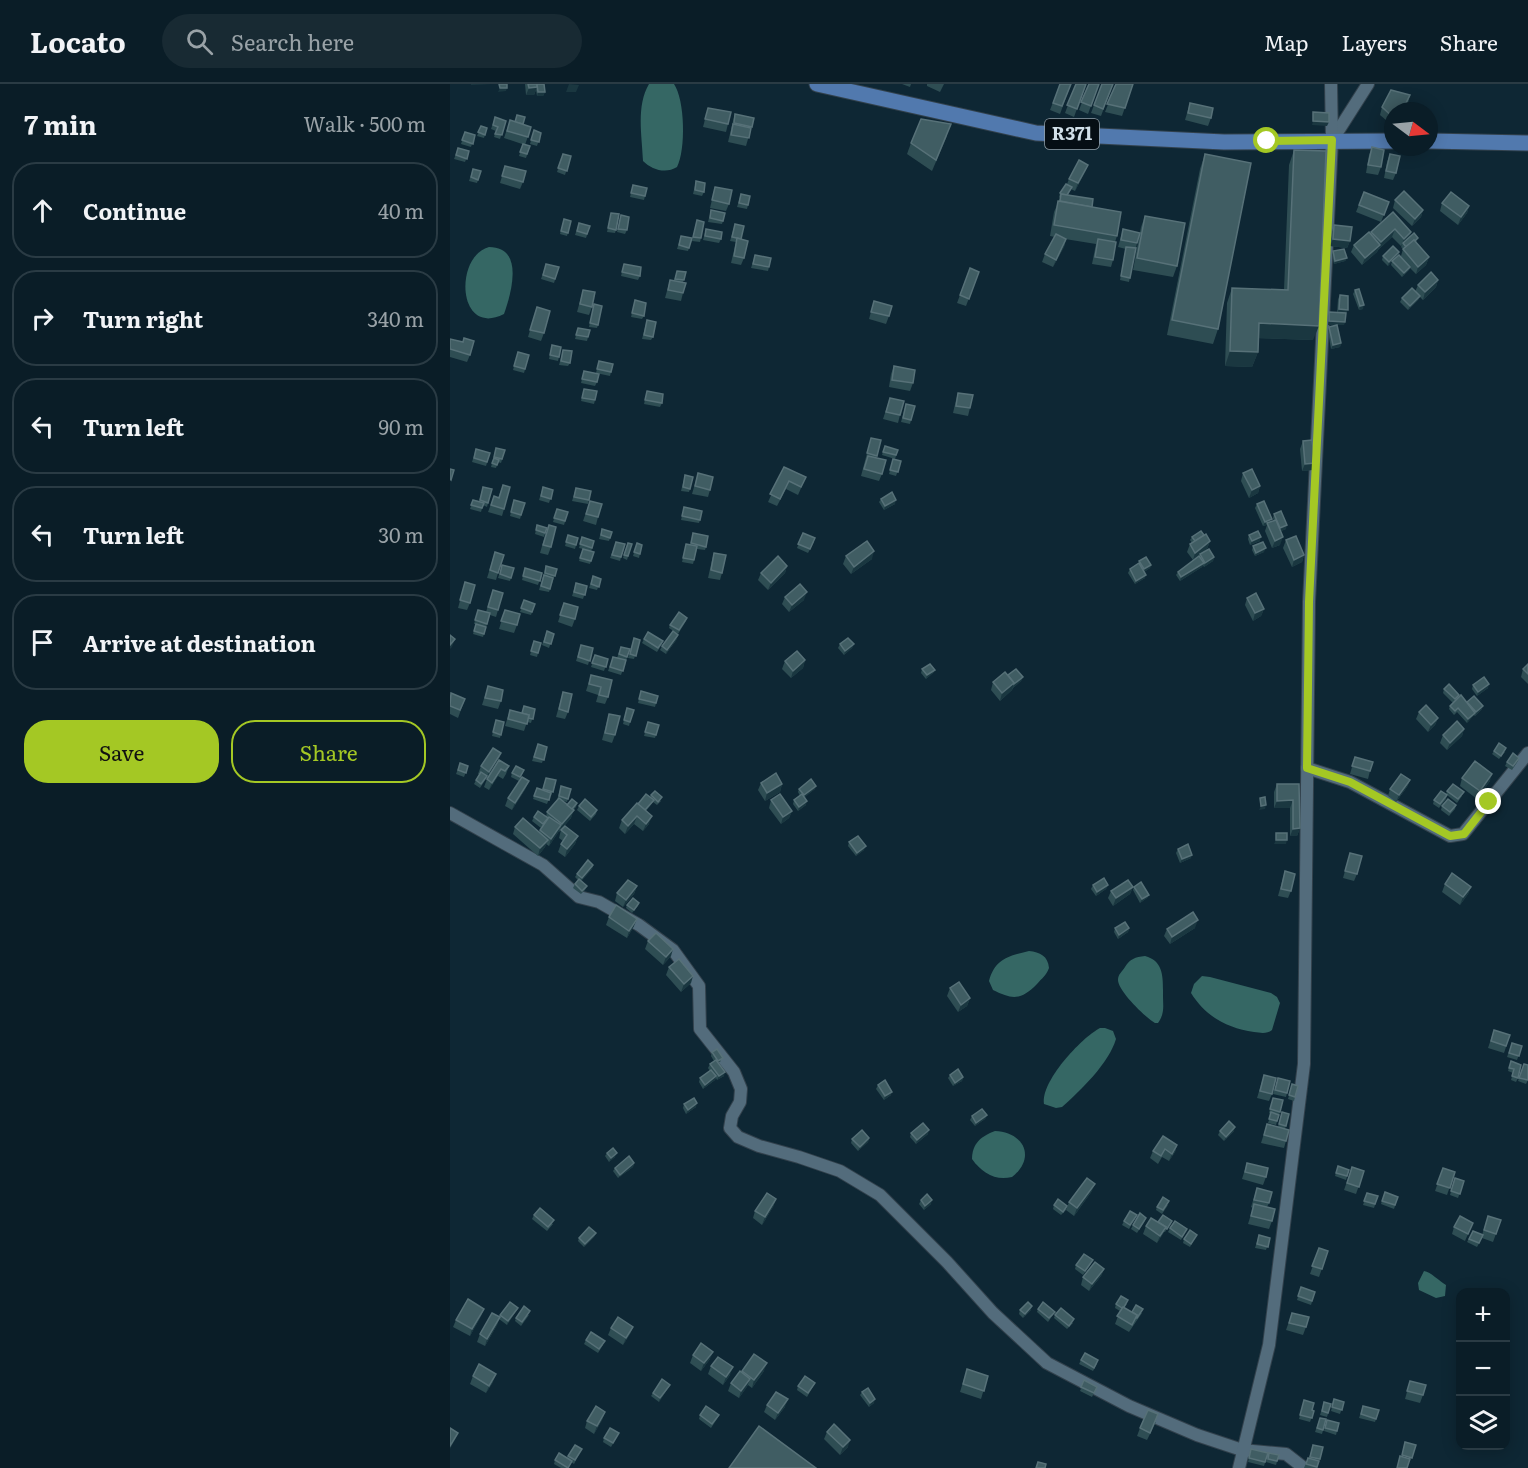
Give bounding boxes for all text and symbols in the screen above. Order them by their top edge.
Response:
search box [162,14,582,68]
text: Locato [30,20,126,62]
icon: search [183,25,216,58]
text: Search here [231,25,354,58]
text: Map [1264,26,1309,57]
text: Layers [1342,26,1407,57]
text: Share [1440,26,1498,57]
north arrow [1384,102,1438,156]
text: 7 min [24,104,97,143]
text: Walk · 500 m [303,108,426,138]
road number: R371 [1045,119,1099,149]
route start [1253,127,1279,153]
icon: ahead [26,194,59,227]
text: Continue [83,194,186,227]
text: 40 m [378,195,424,225]
icon: right [26,302,59,335]
text: Turn right [83,302,203,335]
text: 340 m [367,303,424,333]
icon: left [26,410,59,443]
text: Turn left [83,410,184,443]
text: 90 m [379,411,424,441]
icon: left [26,518,59,551]
text: Turn left [83,518,184,551]
text: 30 m [378,519,424,549]
icon: arrive [26,626,59,659]
text: Arrive at destination [83,626,316,659]
button: Save [24,720,219,783]
button: Share [231,720,426,783]
route end [1475,788,1501,814]
map controls [1456,1288,1510,1450]
button: + [1456,1288,1510,1342]
button: − [1456,1342,1510,1396]
button: layers [1456,1396,1510,1450]

